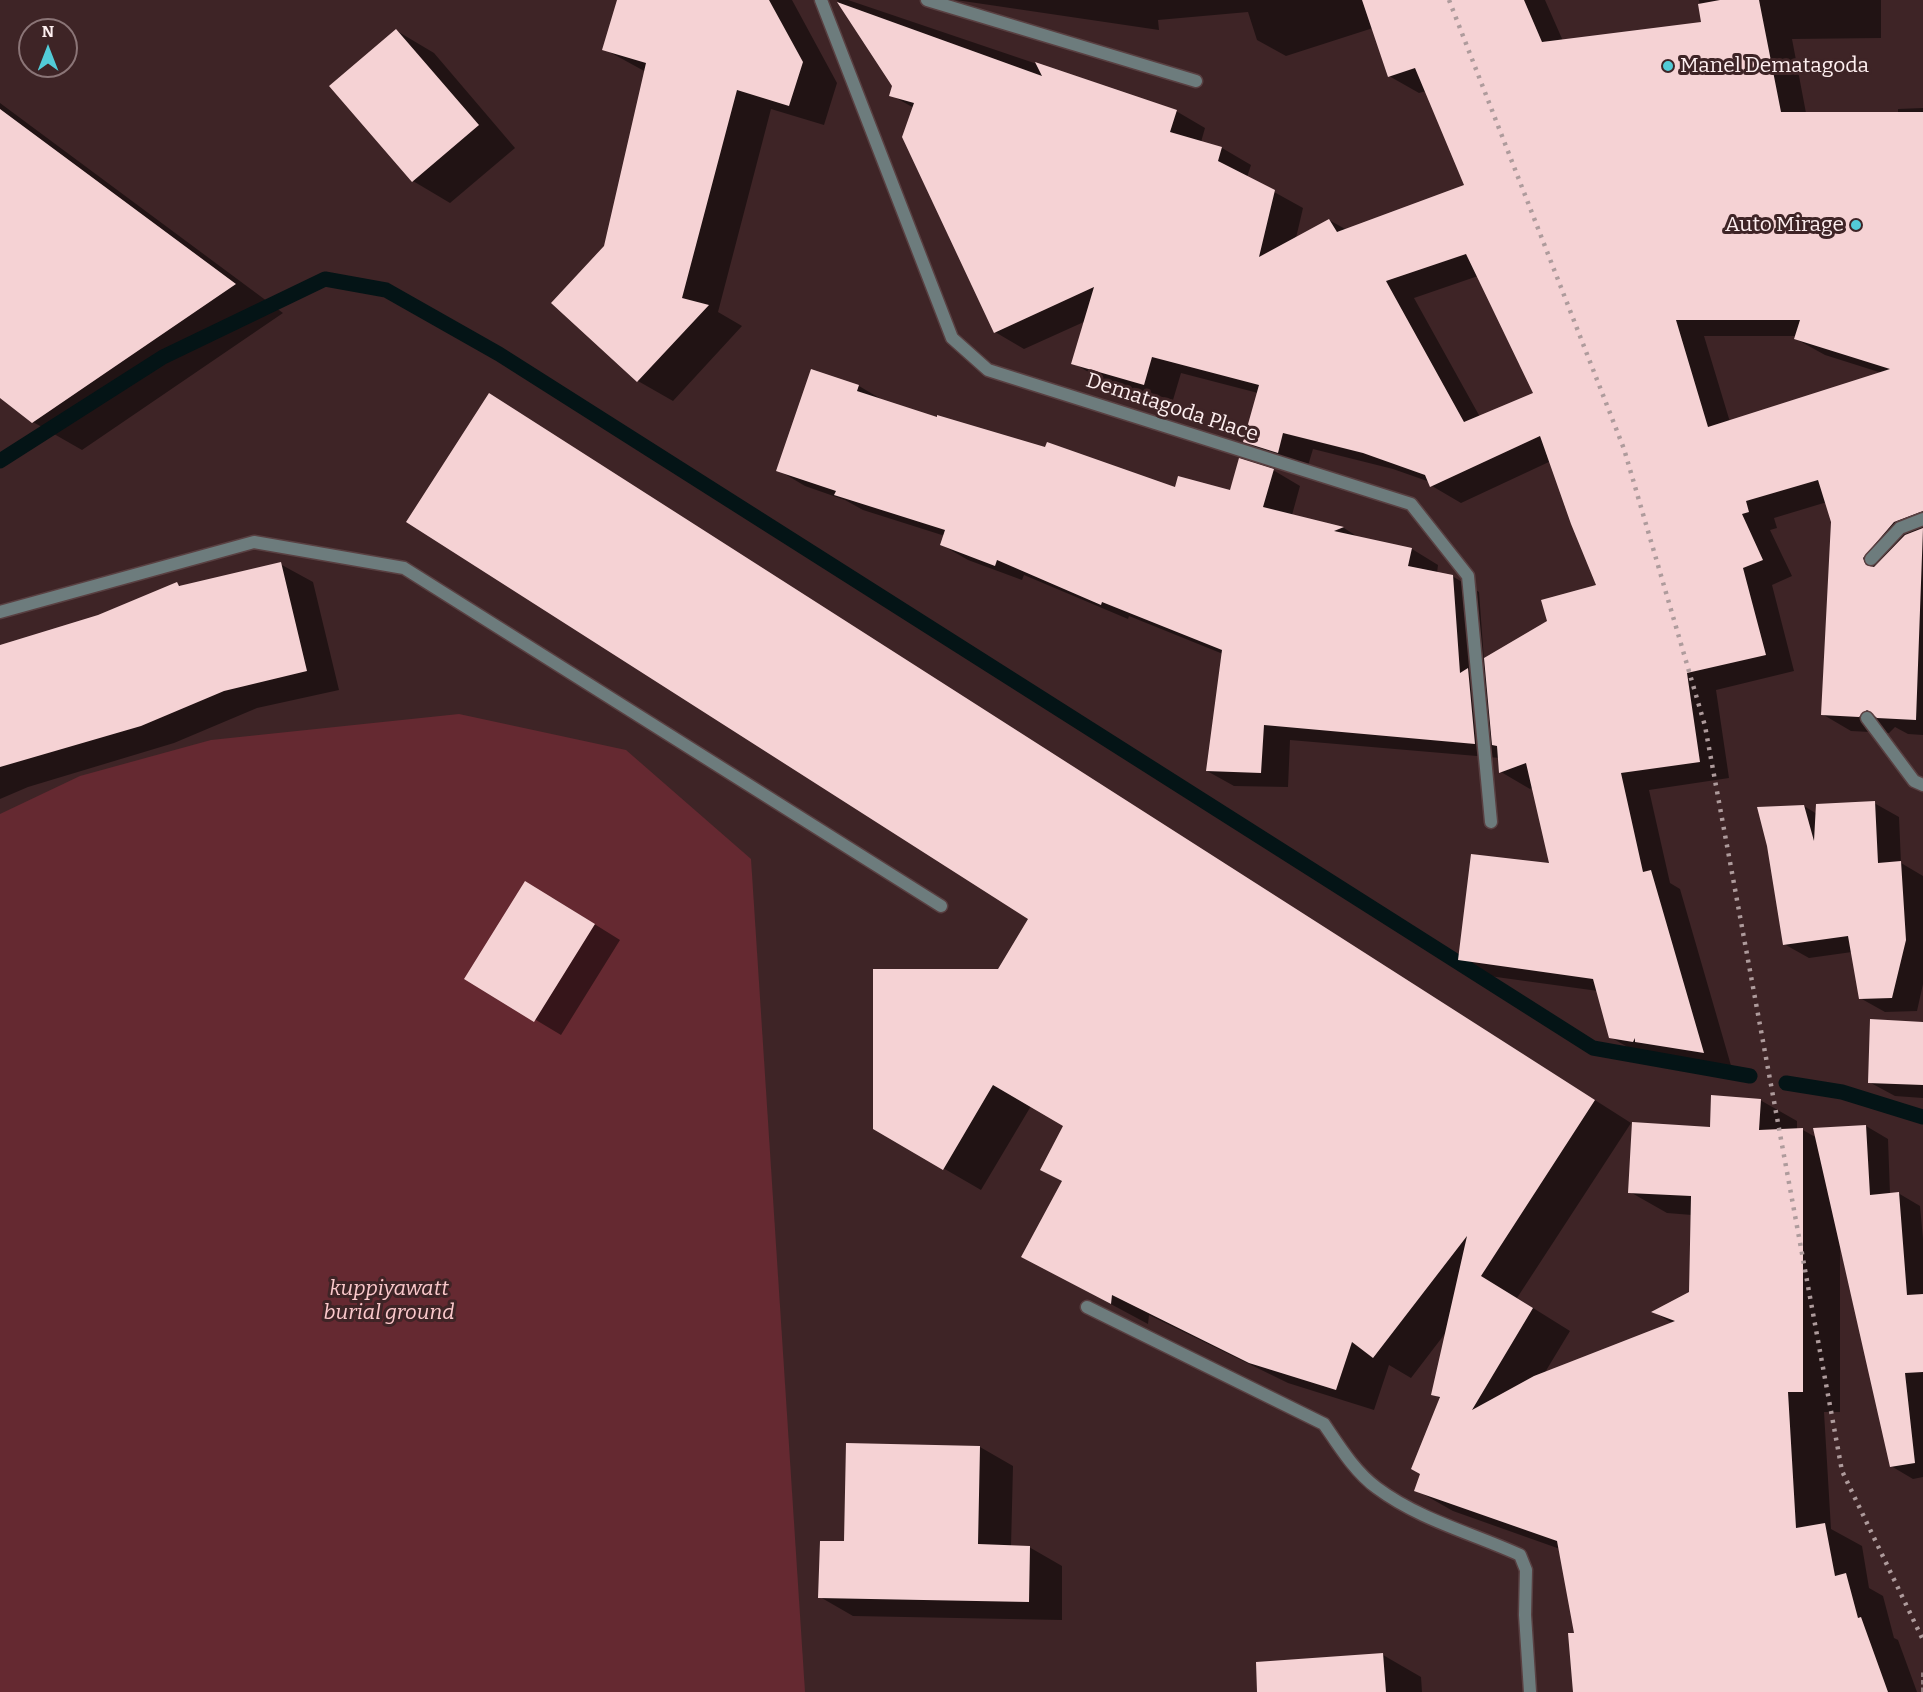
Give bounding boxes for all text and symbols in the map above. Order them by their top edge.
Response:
north arrow [18,18,78,78]
text: N [42,22,54,41]
place label: Manel Dematagoda [1680,53,1869,79]
marker: Manel Dematagoda [1661,59,1675,73]
place label: Auto Mirage [1725,212,1844,238]
marker: Auto Mirage [1849,218,1863,232]
street label: Dematagoda Place [1083,368,1261,448]
park label: kuppiyawatt burial ground [324,1276,454,1326]

